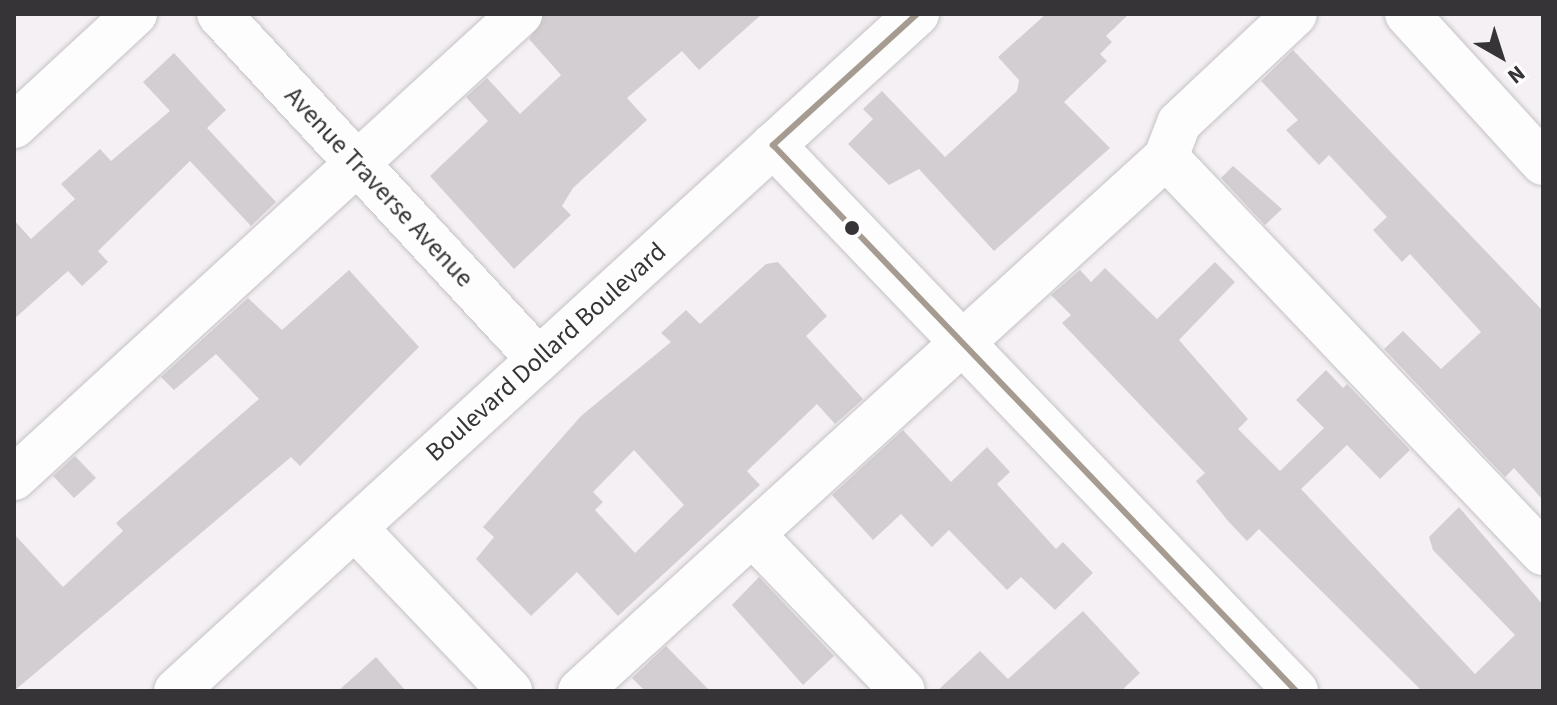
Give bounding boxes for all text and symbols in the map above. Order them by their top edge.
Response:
north arrow [1461,16,1541,96]
text: N [1500,58,1532,92]
street label: Avenue Traverse Avenue [278,80,480,294]
unlabelled marker [844,220,860,236]
street label: Boulevard Dollard Boulevard [420,236,672,468]

